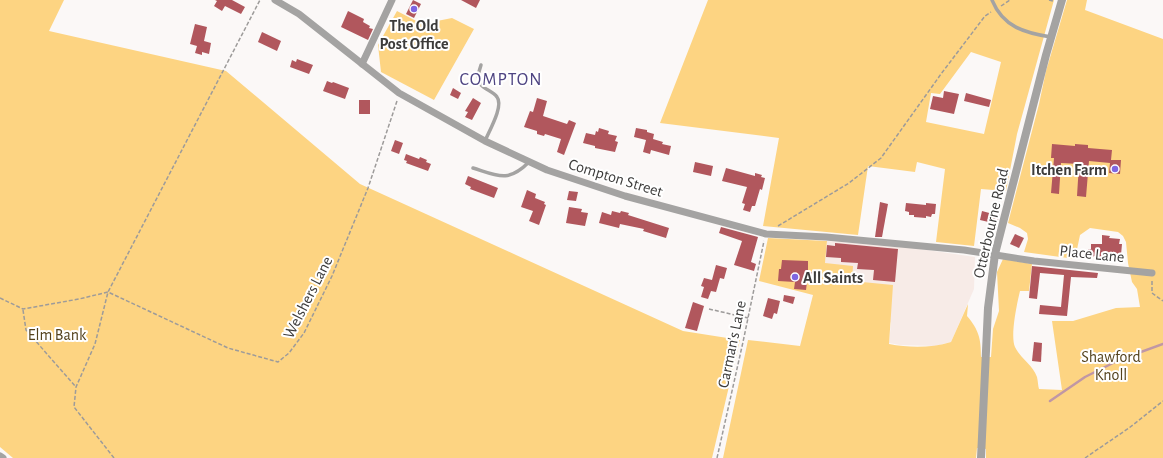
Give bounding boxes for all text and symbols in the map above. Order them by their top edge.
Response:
marker: The Old Post Office [409,4,419,14]
place label: The Old Post Office [380,18,449,52]
district label: COMPTON [459,71,543,89]
street label: Compton Street [567,156,665,200]
place label: Itchen Farm [1031,162,1107,178]
marker: Itchen Farm [1110,164,1120,174]
street label: Otterbourne Road [971,167,1011,280]
street label: Place Lane [1059,243,1125,265]
street label: Welshers Lane [280,254,335,341]
place label: All Saints [803,270,863,286]
marker: All Saints [790,272,800,282]
street label: Carman's Lane [715,299,749,389]
park label: Elm Bank [28,327,87,343]
park label: Shawford Knoll [1081,349,1141,383]

